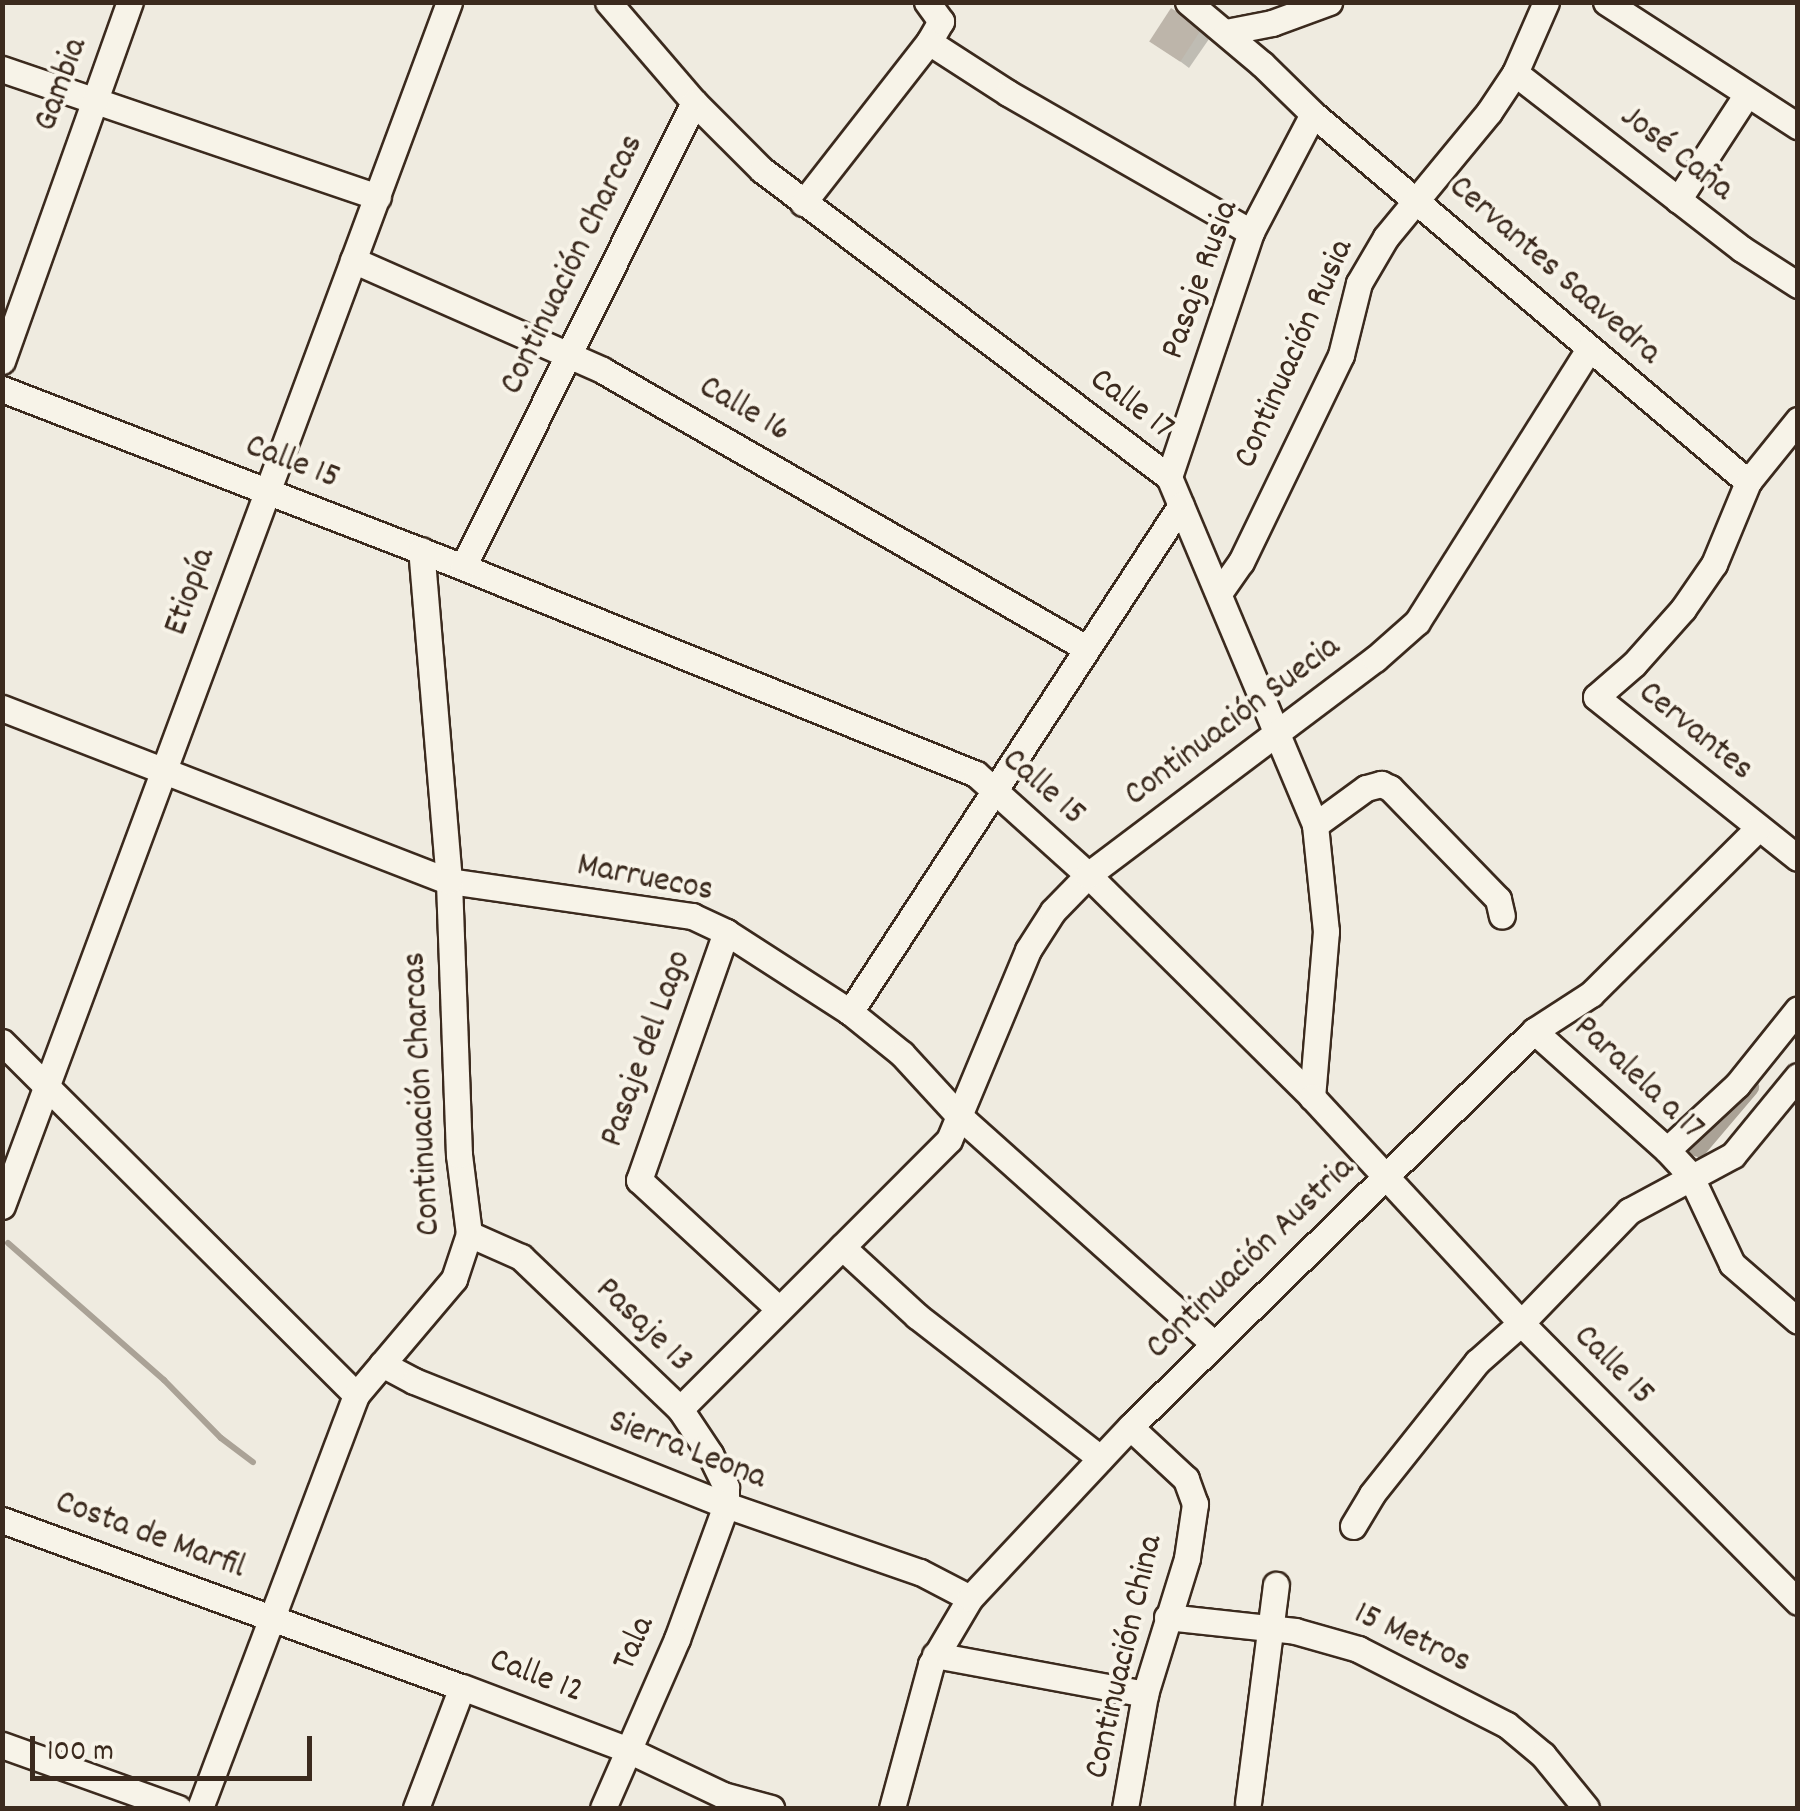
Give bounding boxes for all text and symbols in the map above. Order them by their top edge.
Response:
street label: Gambia [26,33,98,137]
street label: José Caña [1611,97,1741,211]
street label: Continuación Charcas [492,128,654,402]
street label: Cervantes Saavedra [1439,167,1669,375]
street label: Pasaje Rusia [1153,195,1249,365]
street label: Continuación Rusia [1226,233,1364,475]
street label: Calle 17 [1080,360,1182,450]
street label: Calle 16 [691,367,797,453]
street label: Calle 15 [239,426,345,500]
street label: Etiopía [156,543,226,641]
street label: Continuación Suecia [1117,627,1349,817]
street label: Cervantes [1629,673,1761,791]
street label: Calle 15 [992,740,1094,836]
street label: Marruecos [573,845,717,913]
street label: Pasaje del Lago [592,945,702,1153]
street label: Continuación Charcas [395,951,451,1237]
street label: Paralela a 17 [1564,1008,1712,1150]
street label: Continuación Austria [1138,1149,1364,1369]
street label: Pasaje 13 [586,1269,700,1383]
street label: Calle 15 [1564,1317,1662,1415]
street label: Sierra Leona [602,1402,772,1500]
street label: Costa de Marfil [49,1482,251,1590]
street label: Continuación China [1077,1531,1173,1783]
street label: 15 Metros [1347,1594,1477,1684]
street label: Tala [605,1610,665,1678]
street label: Calle 12 [483,1640,589,1714]
scale bar [35,1716,318,1778]
text: 100 m [47,1732,114,1775]

